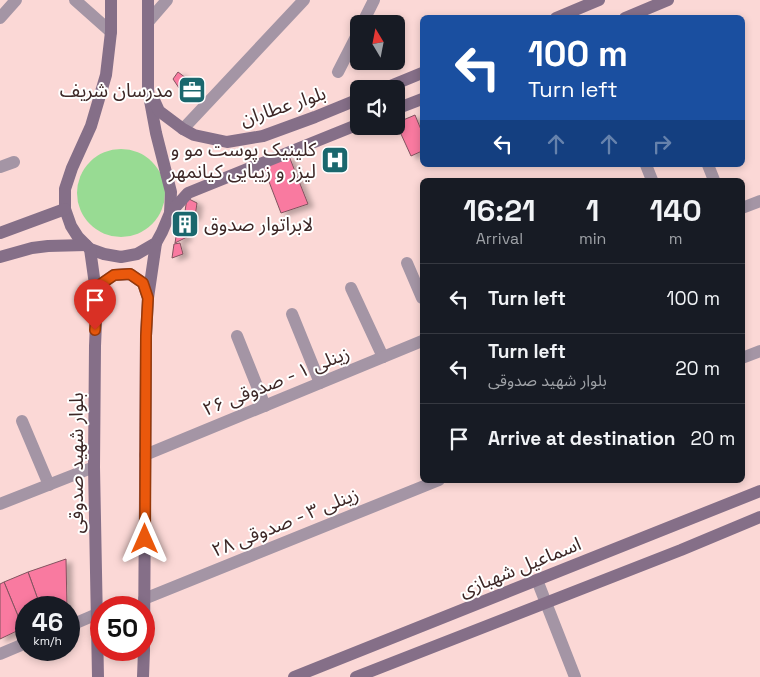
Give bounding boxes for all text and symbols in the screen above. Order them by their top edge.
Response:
north arrow [350,15,405,70]
map controls [350,15,405,135]
text: 100 m [528,32,628,76]
icon: left [445,35,510,100]
office icon: مدرسان شریف [177,75,207,105]
text: Turn left [528,75,618,103]
place label: مدرسان شریف [60,78,173,103]
street label: بلوار عطاران [237,80,329,132]
button: sound [350,80,405,135]
icon: left [489,130,517,158]
icon: ahead [542,130,570,158]
icon: ahead [595,130,623,158]
icon: right [648,130,676,158]
place label: کلینیک پوست مو و لیزر و زیبایی کیانمهر [168,137,317,184]
hospital icon: کلینیک پوست مو و لیزر و زیبایی کیانمهر [320,145,350,175]
text: 16:21 [463,191,536,230]
text: 1 [586,191,599,230]
text: 140 [650,191,702,230]
building icon: لابراتوار صدوق [170,209,200,239]
place label: لابراتوار صدوق [204,212,313,237]
text: Arrival [476,228,523,249]
text: min [579,228,606,249]
text: m [669,228,683,249]
pin [74,279,116,330]
icon: left [445,285,473,313]
icon: arrive [81,286,109,314]
text: Turn left [488,286,566,311]
text: 100 m [666,286,720,311]
text: Turn left [488,339,566,364]
street label: زینلی ۱ - صدوقی ۲۶ [199,340,353,422]
icon: left [445,355,473,383]
text: 20 m [675,356,720,381]
text: بلوار شهید صدوقی [488,370,607,391]
street label: بلوار شهید صدوقی [64,393,89,534]
icon: arrive [445,425,473,453]
text: Arrive at destination [488,426,676,451]
text: 20 m [691,426,735,451]
street label: زینلی ۳ - صدوقی ۲۸ [208,481,362,563]
position arrow [118,512,170,564]
street label: اسماعیل شهبازی [455,531,585,603]
speed limit sign: 50 [90,596,155,661]
text: 46 [32,606,63,638]
text: km/h [33,633,62,649]

